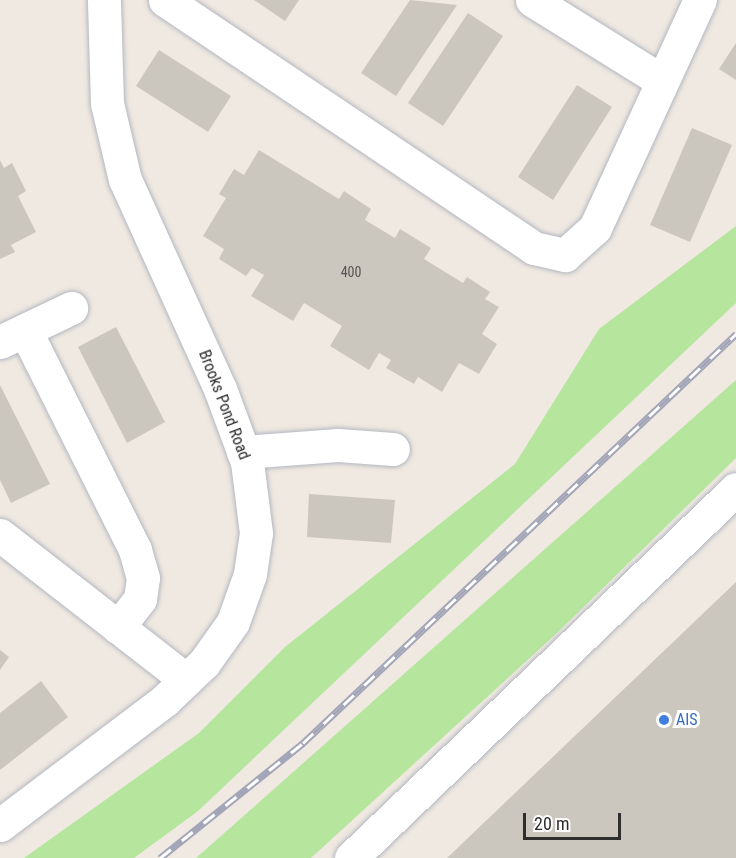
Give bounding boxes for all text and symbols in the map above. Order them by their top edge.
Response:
house number: 400 [341,264,361,280]
street label: Brooks Pond Road [194,347,254,463]
place label: AIS [676,710,698,730]
marker: AIS [657,713,671,727]
scale bar [526,801,624,839]
text: 20 m [534,813,569,834]

